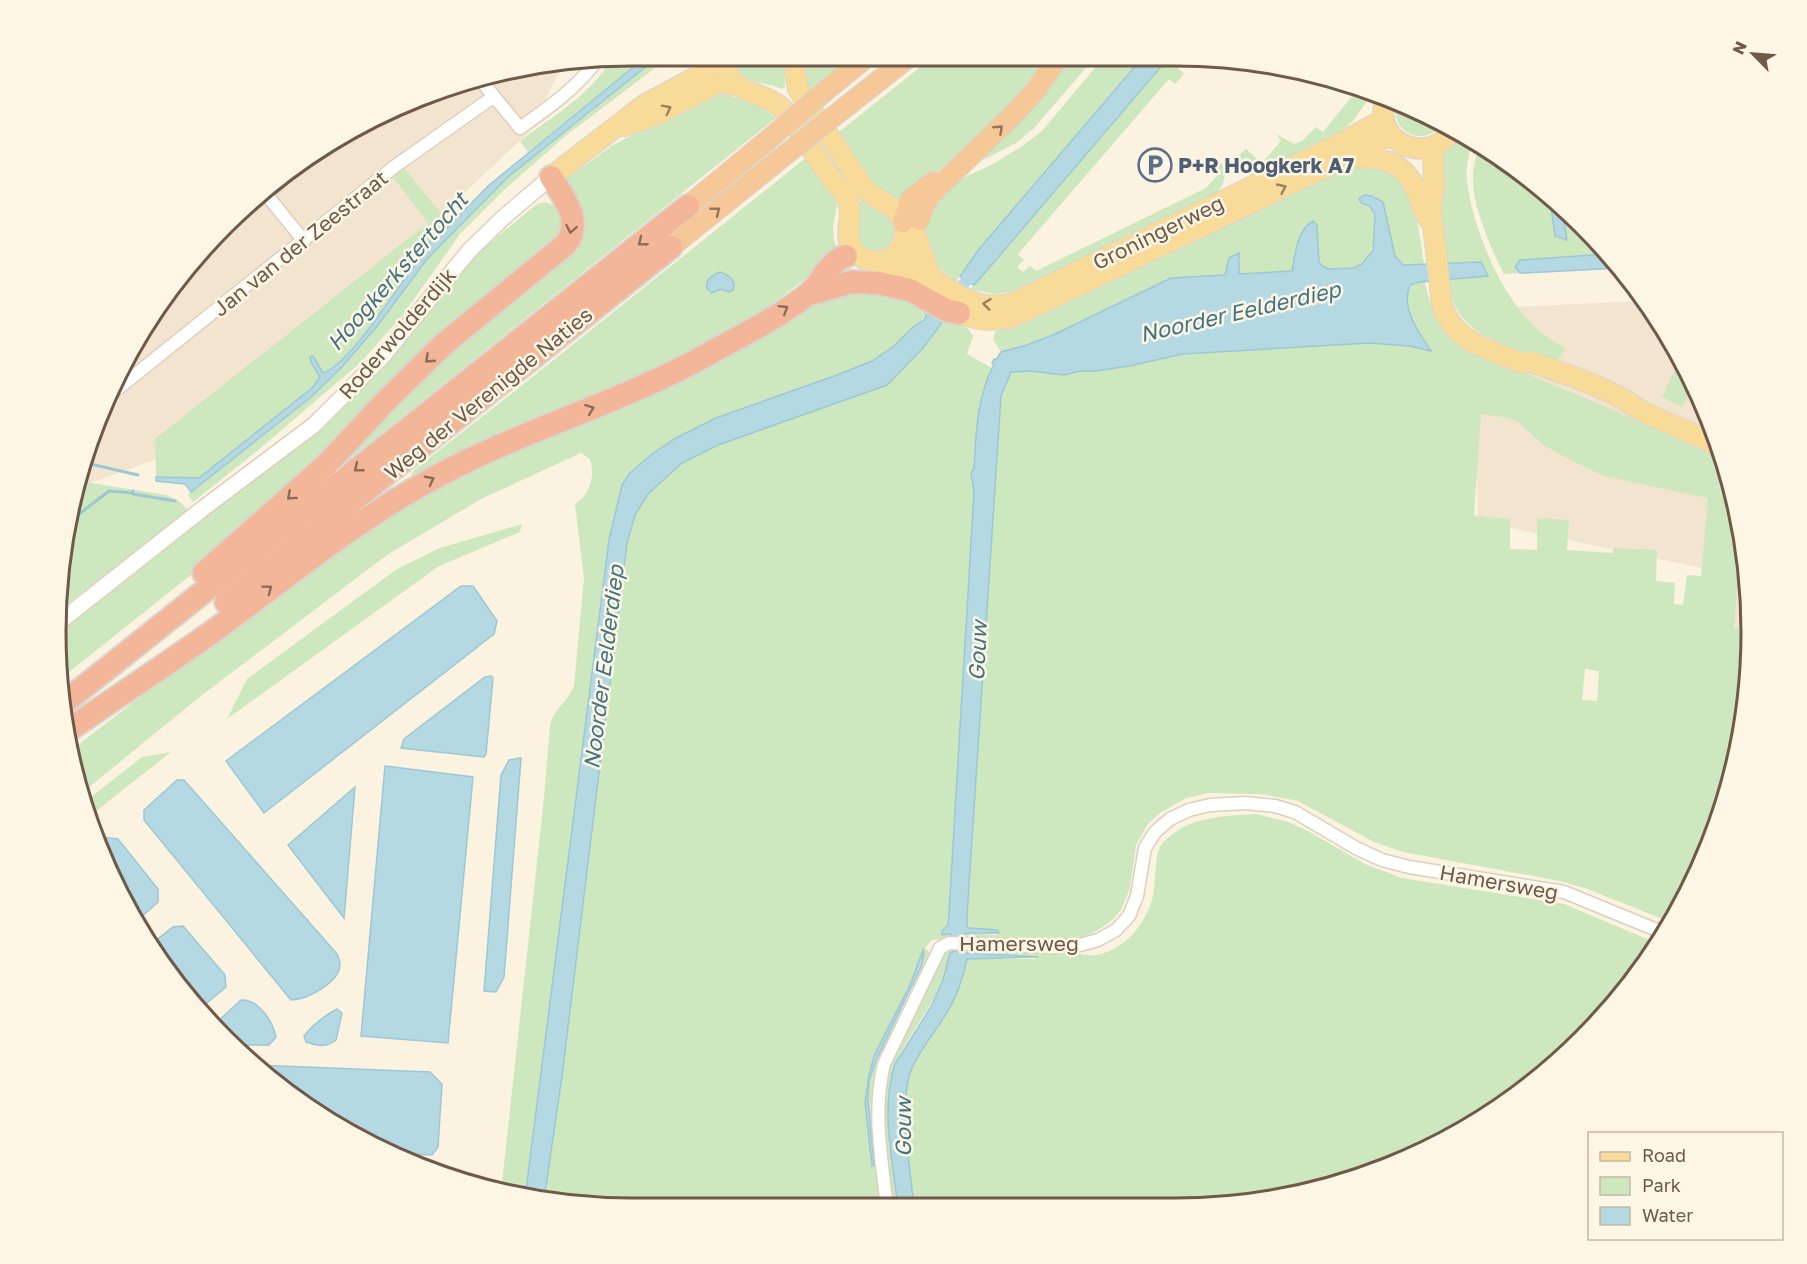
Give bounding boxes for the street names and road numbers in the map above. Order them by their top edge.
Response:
street label: Jan van der Zeestraat [207,165,393,321]
street label: Groningerweg [1088,189,1228,275]
street label: Roderwolderdijk [333,262,461,404]
street label: Weg der Verenigde Naties [379,301,597,485]
street label: Hamersweg [1438,859,1560,905]
street label: Hamersweg [959,930,1079,956]

